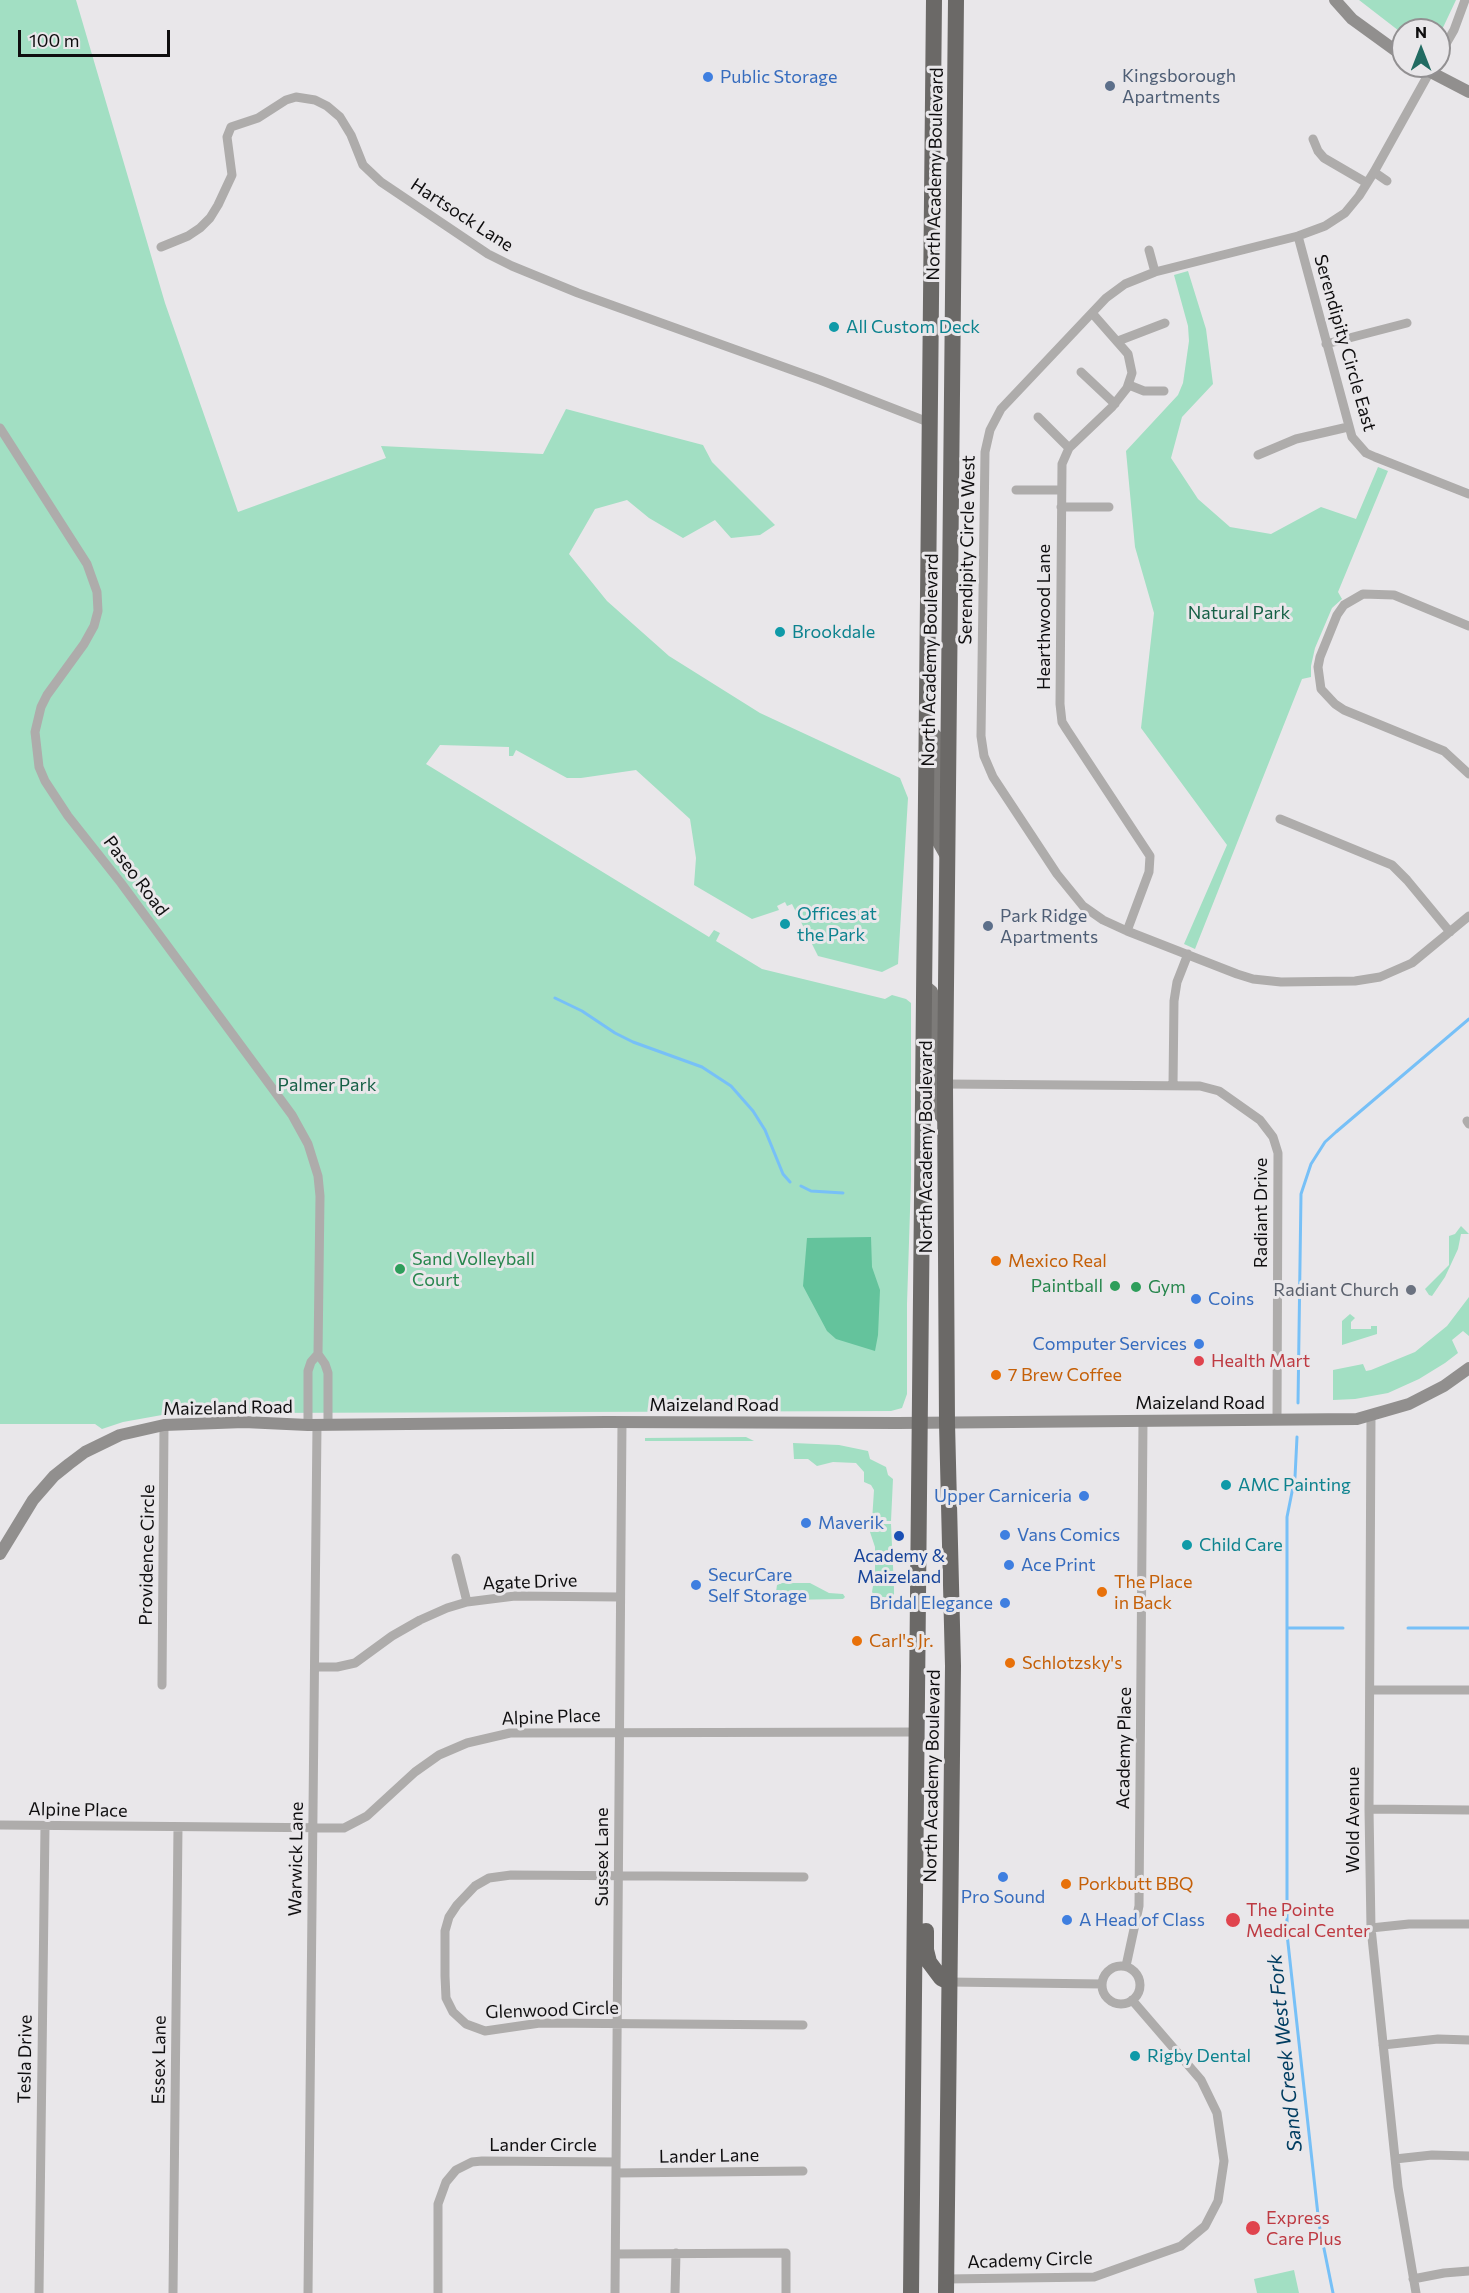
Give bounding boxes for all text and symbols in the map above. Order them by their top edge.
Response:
scale bar [21,18,172,56]
north arrow [1391,18,1451,78]
text: N [1415,22,1427,41]
text: 100 m [29,29,79,51]
place label: Kingsborough Apartments [1122,65,1236,107]
place label: Public Storage [720,66,837,88]
street label: North Academy Boulevard [922,67,948,281]
marker: Public Storage [701,70,715,84]
marker: Kingsborough Apartments [1103,79,1117,93]
street label: Hartsock Lane [407,174,517,256]
street label: Serendipity Circle East [1309,252,1381,434]
place label: All Custom Deck [846,316,980,338]
marker: All Custom Deck [827,320,841,334]
street label: Serendipity Circle West [955,455,979,645]
street label: Hearthwood Lane [1033,544,1055,690]
street label: North Academy Boulevard [917,553,943,767]
park label: Natural Park [1188,602,1290,624]
place label: Brookdale [792,621,875,643]
marker: Brookdale [773,625,787,639]
street label: Paseo Road [99,832,173,920]
place label: Offices at the Park [797,903,877,946]
place label: Park Ridge Apartments [1000,905,1098,948]
marker: Offices at the Park [778,917,792,931]
marker: Park Ridge Apartments [981,919,995,933]
street label: North Academy Boulevard [915,1040,937,1254]
park label: Palmer Park [278,1074,376,1096]
street label: Radiant Drive [1250,1158,1272,1268]
place label: Sand Volleyball Court [412,1248,535,1290]
place label: Mexico Real [1008,1250,1107,1272]
marker: Mexico Real [989,1254,1003,1268]
marker: Sand Volleyball Court [393,1262,407,1276]
place label: Paintball [1031,1275,1103,1297]
place label: Gym [1148,1276,1186,1298]
marker: Paintball [1108,1279,1122,1293]
place label: Radiant Church [1273,1279,1399,1301]
marker: Gym [1129,1280,1143,1294]
marker: Radiant Church [1404,1283,1418,1297]
place label: Coins [1208,1288,1254,1310]
marker: Coins [1189,1292,1203,1306]
place label: Computer Services [1032,1333,1187,1355]
marker: Computer Services [1192,1337,1206,1351]
place label: Health Mart [1211,1350,1310,1372]
marker: Health Mart [1192,1354,1206,1368]
place label: 7 Brew Coffee [1008,1364,1122,1386]
marker: 7 Brew Coffee [989,1368,1003,1382]
street label: Maizeland Road [1135,1392,1265,1414]
street label: Maizeland Road [649,1394,779,1416]
street label: Maizeland Road [163,1396,293,1420]
place label: AMC Painting [1238,1474,1351,1496]
marker: AMC Painting [1219,1478,1233,1492]
street label: Providence Circle [135,1484,159,1626]
place label: Upper Carniceria [934,1485,1072,1507]
marker: Upper Carniceria [1077,1489,1091,1503]
place label: Maverik [818,1512,884,1534]
marker: Maverik [799,1516,813,1530]
place label: Vans Comics [1017,1524,1120,1546]
marker: Vans Comics [998,1528,1012,1542]
marker: Academy & Maizeland [892,1529,906,1543]
place label: Child Care [1199,1534,1283,1556]
marker: Child Care [1180,1538,1194,1552]
place label: Academy & Maizeland [853,1545,945,1588]
place label: Ace Print [1021,1554,1096,1576]
marker: Ace Print [1002,1558,1016,1572]
place label: SecurCare Self Storage [708,1564,807,1606]
street label: Agate Drive [482,1570,578,1594]
place label: The Place in Back [1114,1571,1192,1614]
marker: SecurCare Self Storage [689,1578,703,1592]
marker: The Place in Back [1095,1585,1109,1599]
place label: Bridal Elegance [869,1592,993,1614]
marker: Bridal Elegance [998,1596,1012,1610]
place label: Carl's Jr. [869,1630,934,1652]
marker: Carl's Jr. [850,1634,864,1648]
place label: Schlotzsky's [1022,1652,1122,1674]
marker: Schlotzsky's [1003,1656,1017,1670]
street label: North Academy Boulevard [919,1669,945,1883]
street label: Academy Place [1112,1687,1136,1809]
street label: Alpine Place [501,1704,601,1730]
street label: Wold Avenue [1342,1767,1364,1873]
street label: Alpine Place [28,1798,128,1822]
street label: Warwick Lane [284,1801,308,1917]
street label: Sussex Lane [591,1807,613,1907]
marker: Pro Sound [996,1870,1010,1884]
place label: Porkbutt BBQ [1078,1873,1194,1895]
marker: Porkbutt BBQ [1059,1877,1073,1891]
place label: Pro Sound [961,1886,1045,1908]
place label: The Pointe Medical Center [1246,1899,1370,1942]
place label: A Head of Class [1079,1909,1205,1931]
marker: The Pointe Medical Center [1224,1911,1242,1929]
marker: A Head of Class [1060,1913,1074,1927]
water label: Sand Creek West Fork [1263,1953,1307,2153]
street label: Glenwood Circle [485,1997,619,2023]
street label: Tesla Drive [13,2014,37,2104]
street label: Essex Lane [147,2015,171,2105]
place label: Rigby Dental [1147,2045,1251,2067]
marker: Rigby Dental [1128,2049,1142,2063]
street label: Lander Circle [489,2134,597,2156]
street label: Lander Lane [659,2144,759,2168]
place label: Express Care Plus [1266,2207,1342,2250]
marker: Express Care Plus [1244,2219,1262,2237]
street label: Academy Circle [967,2247,1093,2273]

